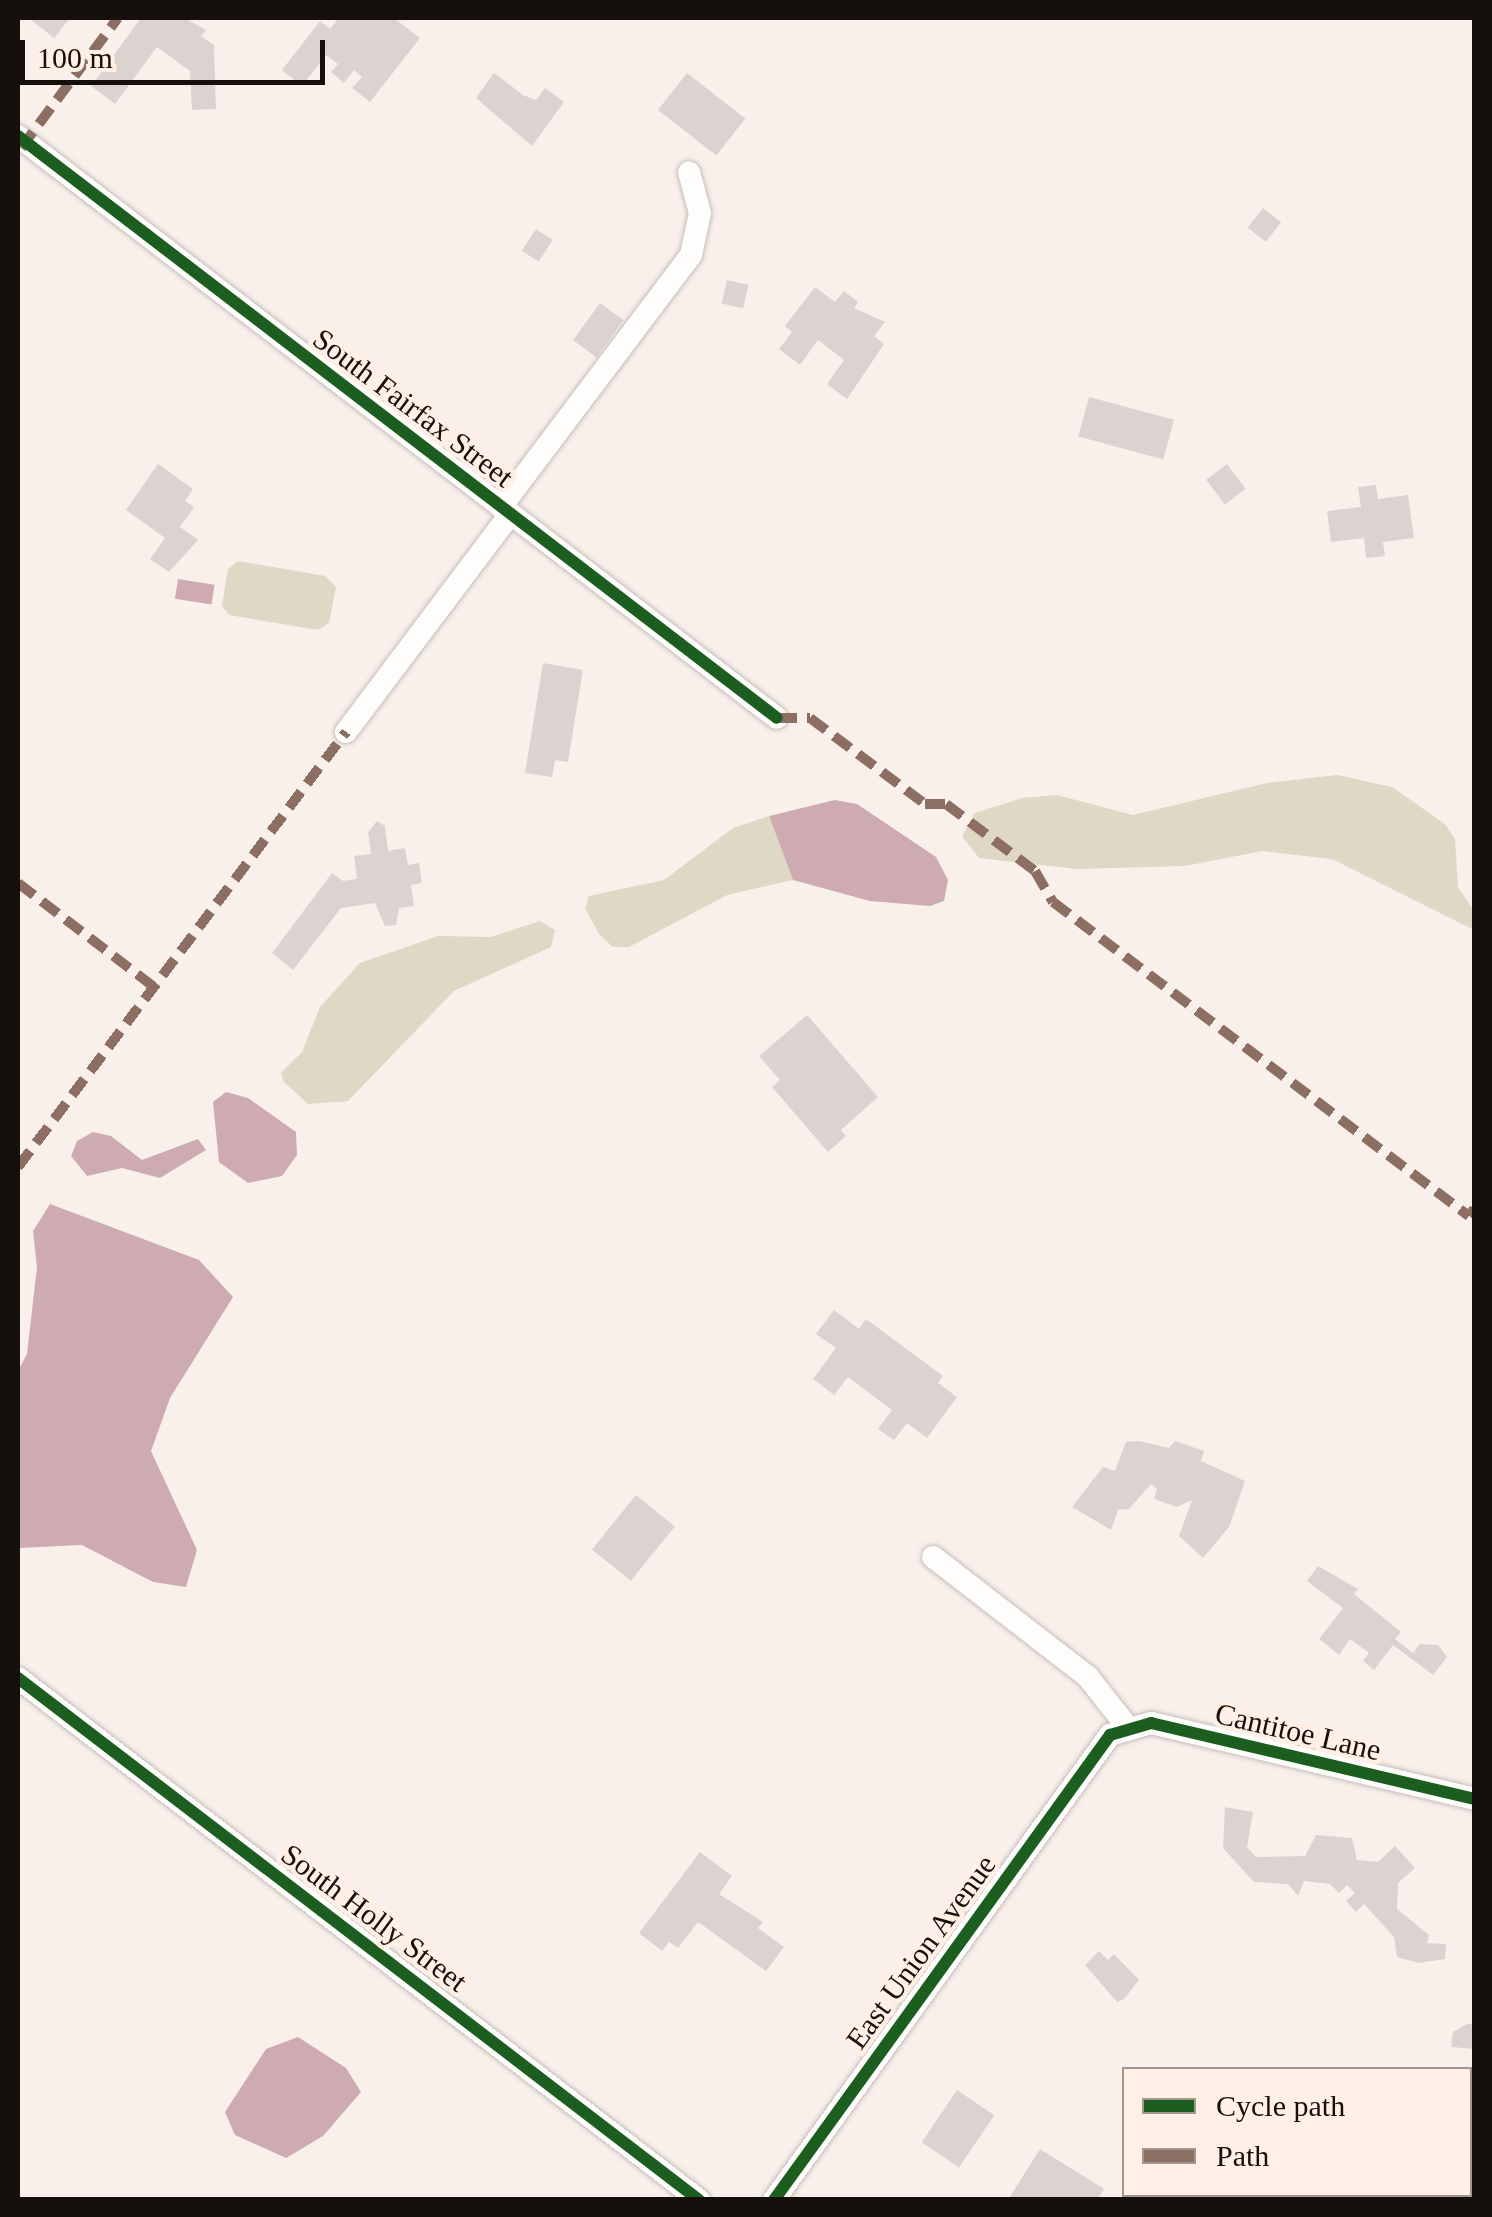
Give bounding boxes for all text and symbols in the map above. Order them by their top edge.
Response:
scale bar [25,20,330,82]
text: 100 m [37,41,113,74]
street label: South Fairfax Street [306,321,520,495]
street label: Cantitoe Lane [1212,1695,1384,1769]
street label: South Holly Street [274,1836,474,2000]
street label: East Union Avenue [838,1847,1004,2057]
legend [1122,2067,1472,2197]
text: Cycle path [1216,2089,1345,2122]
text: Path [1216,2139,1269,2172]

